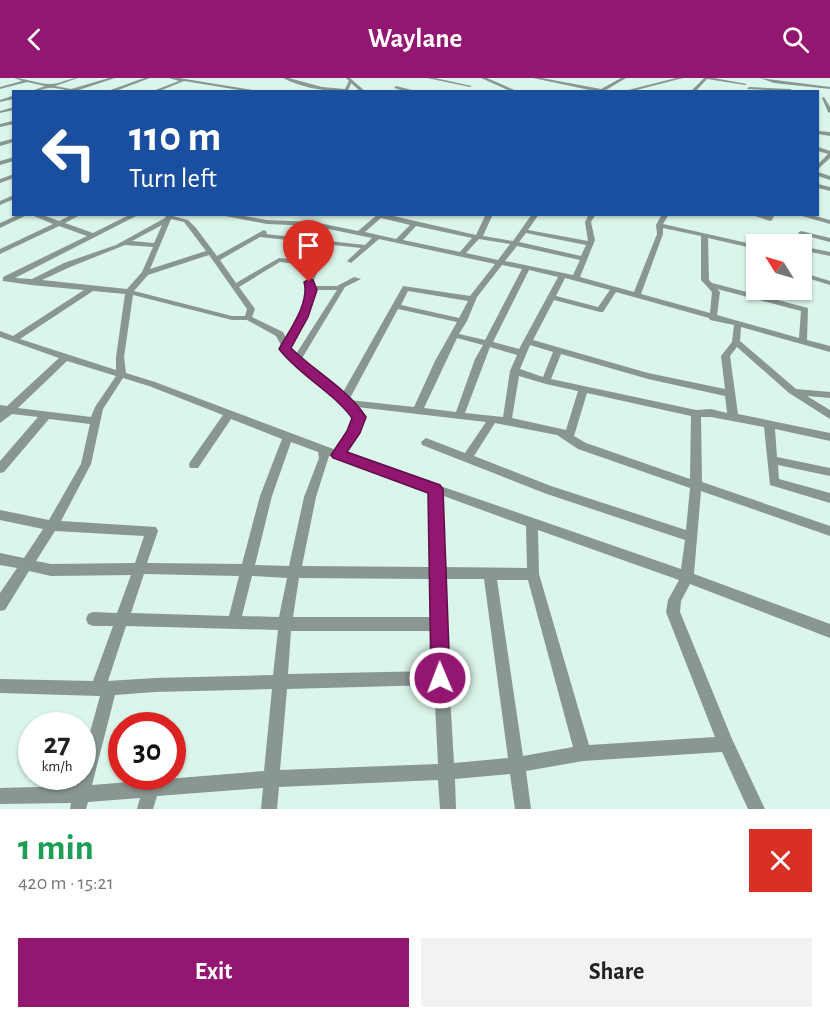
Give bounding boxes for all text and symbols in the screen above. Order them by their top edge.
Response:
icon: back [18,23,51,56]
icon: search [779,23,812,56]
text: Waylane [368,25,462,52]
icon: left [30,114,108,192]
text: 110 m [129,116,221,158]
text: Turn left [129,165,217,192]
pin [283,220,334,282]
icon: arrive [292,229,325,262]
north arrow [746,234,812,300]
map controls [746,234,812,300]
position arrow [408,646,472,710]
speed limit sign: 30 [108,712,186,790]
text: 27 [43,729,71,759]
text: km/h [42,759,72,774]
button: close [749,829,812,892]
text: 1 min [18,830,94,866]
text: 420 m · 15:21 [18,873,114,893]
button: Exit [18,938,409,1007]
button: Share [421,938,812,1007]

